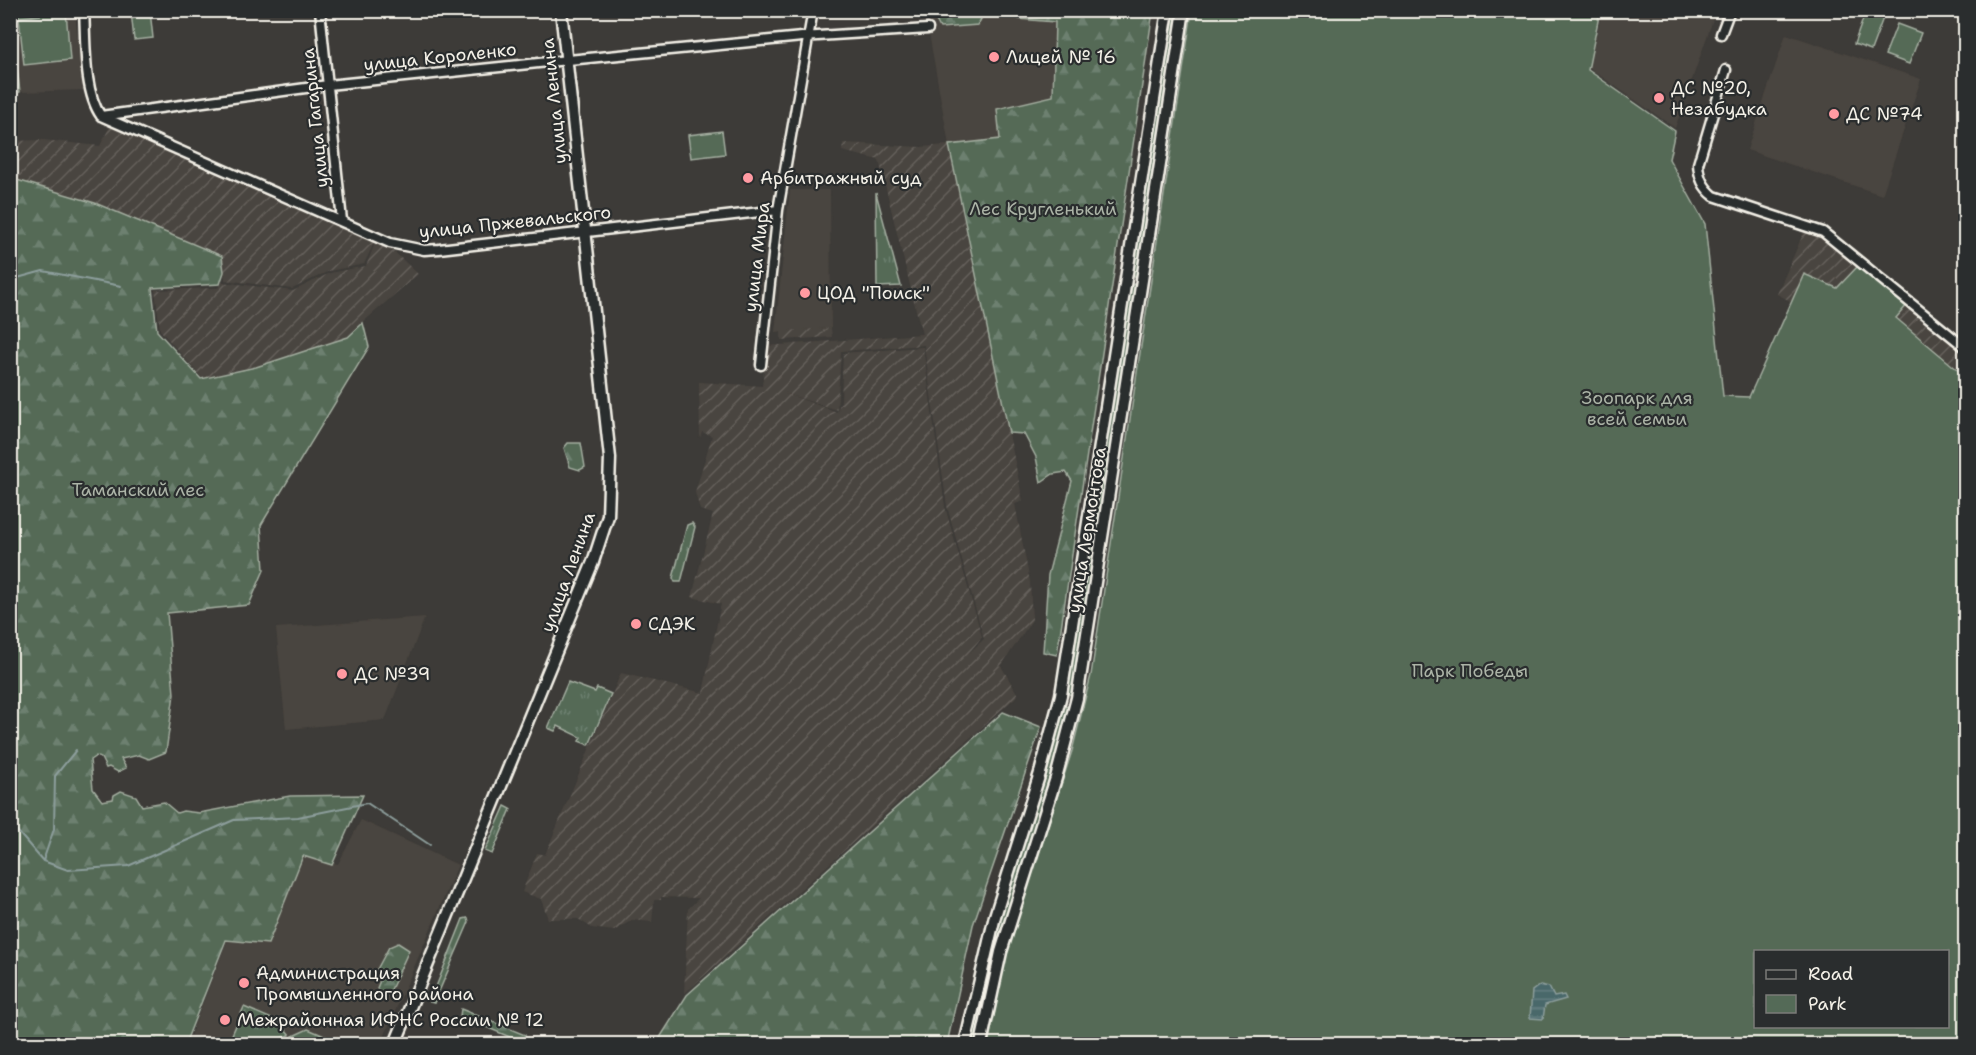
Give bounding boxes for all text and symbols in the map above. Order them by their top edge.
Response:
street label: улица Короленко [362,37,518,77]
street label: улица Ленина [535,37,573,165]
place label: Лицей № 16 [1006,45,1116,69]
street label: улица Гагарина [296,47,334,189]
marker: Лицей № 16 [987,50,1001,64]
place label: ДС №20, Незабудка [1671,76,1767,121]
marker: ДС №20, Незабудка [1652,91,1666,105]
place label: ДС №74 [1846,102,1923,126]
marker: ДС №74 [1827,107,1841,121]
place label: Арбитражный суд [760,166,922,190]
marker: Арбитражный суд [741,171,755,185]
park label: Лес Кругленький [969,197,1117,221]
street label: улица Пржевальского [418,200,612,244]
street label: улица Мира [738,200,776,314]
place label: ЦОД "Поиск" [817,281,930,305]
marker: ЦОД "Поиск" [798,286,812,300]
park label: Зоопарк для всей семьи [1581,386,1693,431]
street label: улица Лермонтова [1062,445,1112,615]
park label: Таманский лес [72,478,204,502]
street label: улица Ленина [535,509,601,635]
place label: СДЭК [648,612,696,636]
marker: СДЭК [629,617,643,631]
park label: Парк Победы [1412,659,1528,683]
place label: ДС №39 [354,662,430,686]
marker: ДС №39 [335,667,349,681]
legend [1754,950,1949,1028]
place label: Администрация Промышленного района [256,961,474,1006]
text: Road [1808,962,1853,986]
marker: Администрация Промышленного района [237,976,251,990]
text: Park [1808,992,1847,1016]
place label: Межрайонная ИФНС России № 12 [237,1008,544,1032]
marker: Межрайонная ИФНС России № 12 [218,1013,232,1027]

